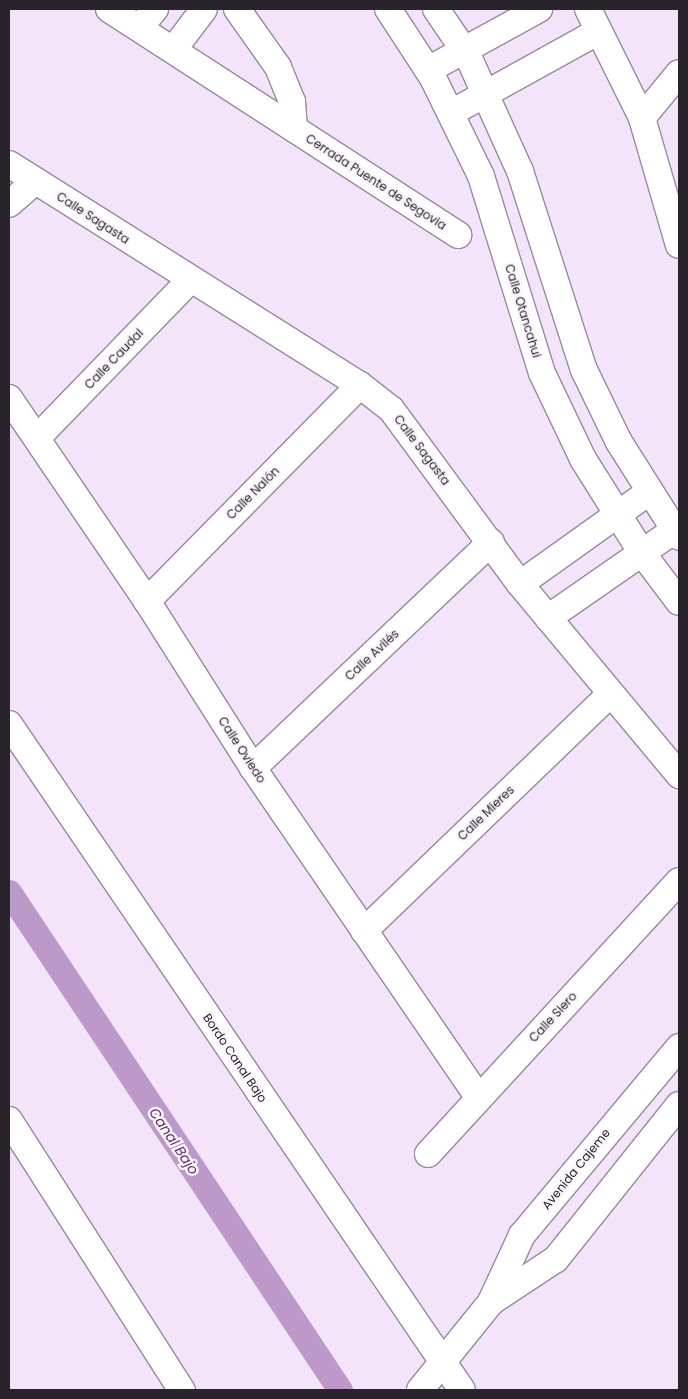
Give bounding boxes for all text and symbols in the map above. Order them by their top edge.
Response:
street label: Cerrada Puente de Segovia [303,131,449,233]
street label: Calle Sagasta [54,189,132,247]
street label: Calle Otancahui [502,262,544,360]
street label: Calle Caudal [82,326,146,392]
street label: Calle Sagasta [391,412,453,488]
street label: Calle Nalón [224,464,282,522]
street label: Calle Avilés [342,626,402,684]
street label: Calle Oviedo [215,714,269,786]
street label: Calle Mieres [455,783,517,843]
street label: Calle Siero [526,989,580,1045]
street label: Bordo Canal Bajo [200,1011,270,1105]
water label: Canal Bajo [146,1104,202,1178]
street label: Avenida Cajeme [539,1126,613,1212]

